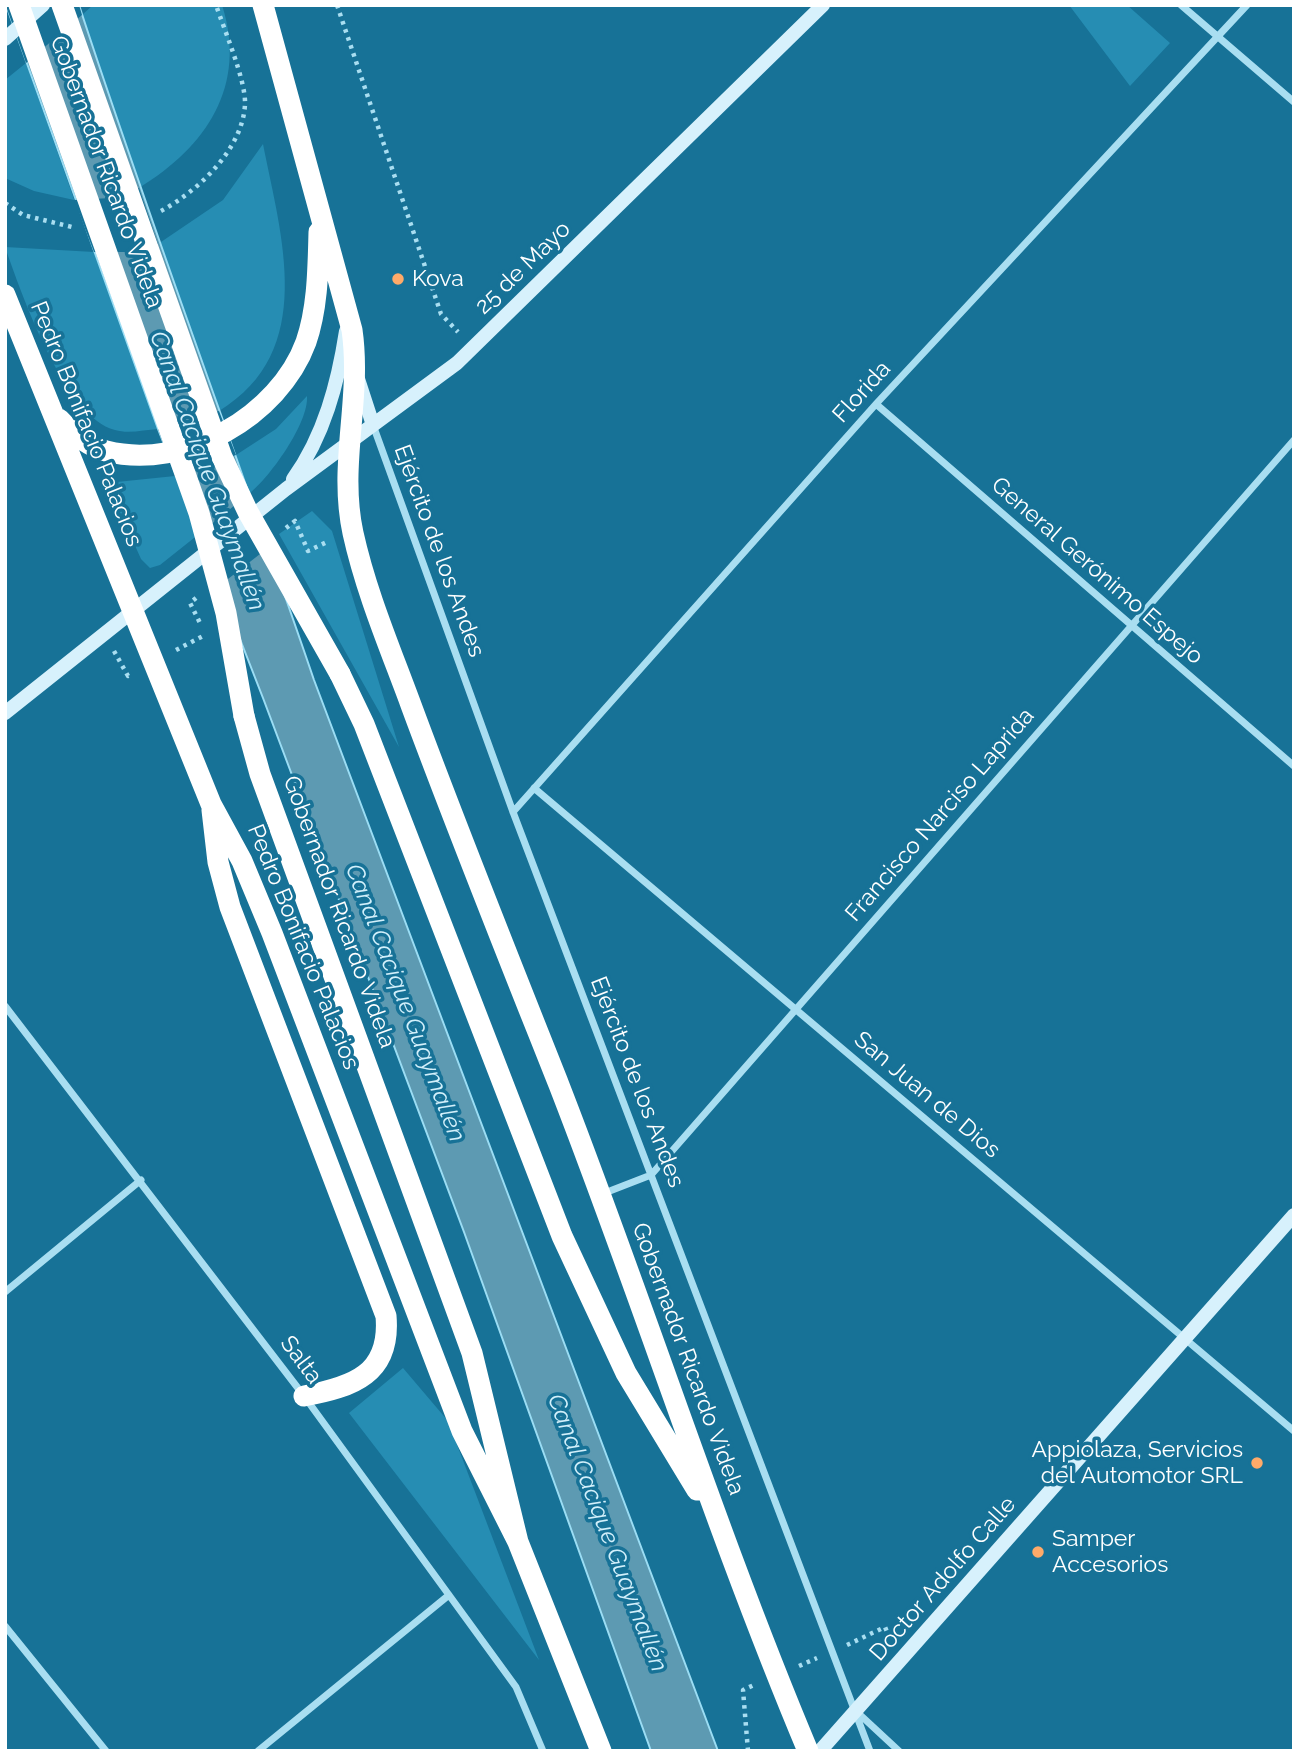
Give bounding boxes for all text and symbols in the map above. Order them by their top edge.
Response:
street label: Gobernador Ricardo Videla [44,32,168,312]
street label: 25 de Mayo [470,216,576,320]
place label: Kova [412,265,464,293]
marker: Kova [390,271,406,287]
street label: Pedro Bonifacio Palacios [24,297,148,551]
water label: Canal Cacique Guaymallén [143,327,271,615]
street label: Florida [827,355,897,429]
street label: Ejército de los Andes [388,441,490,661]
street label: General Gerónimo Espejo [985,471,1209,671]
street label: Francisco Narciso Laprida [840,703,1040,927]
street label: Gobernador Ricardo Videla [277,772,401,1052]
street label: Pedro Bonifacio Palacios [241,820,365,1074]
water label: Canal Cacique Guaymallén [339,860,471,1146]
street label: Ejército de los Andes [584,973,690,1191]
street label: San Juan de Dios [848,1026,1006,1164]
street label: Gobernador Ricardo Videla [626,1219,750,1499]
street label: Salta [274,1331,328,1389]
water label: Canal Cacique Guaymallén [541,1390,673,1676]
place label: Appiolaza, Servicios del Automotor SRL [1031,1436,1243,1490]
marker: Appiolaza, Servicios del Automotor SRL [1249,1455,1265,1471]
street label: Doctor Adolfo Calle [864,1491,1022,1667]
place label: Samper Accesorios [1052,1525,1168,1579]
marker: Samper Accesorios [1030,1544,1046,1560]

